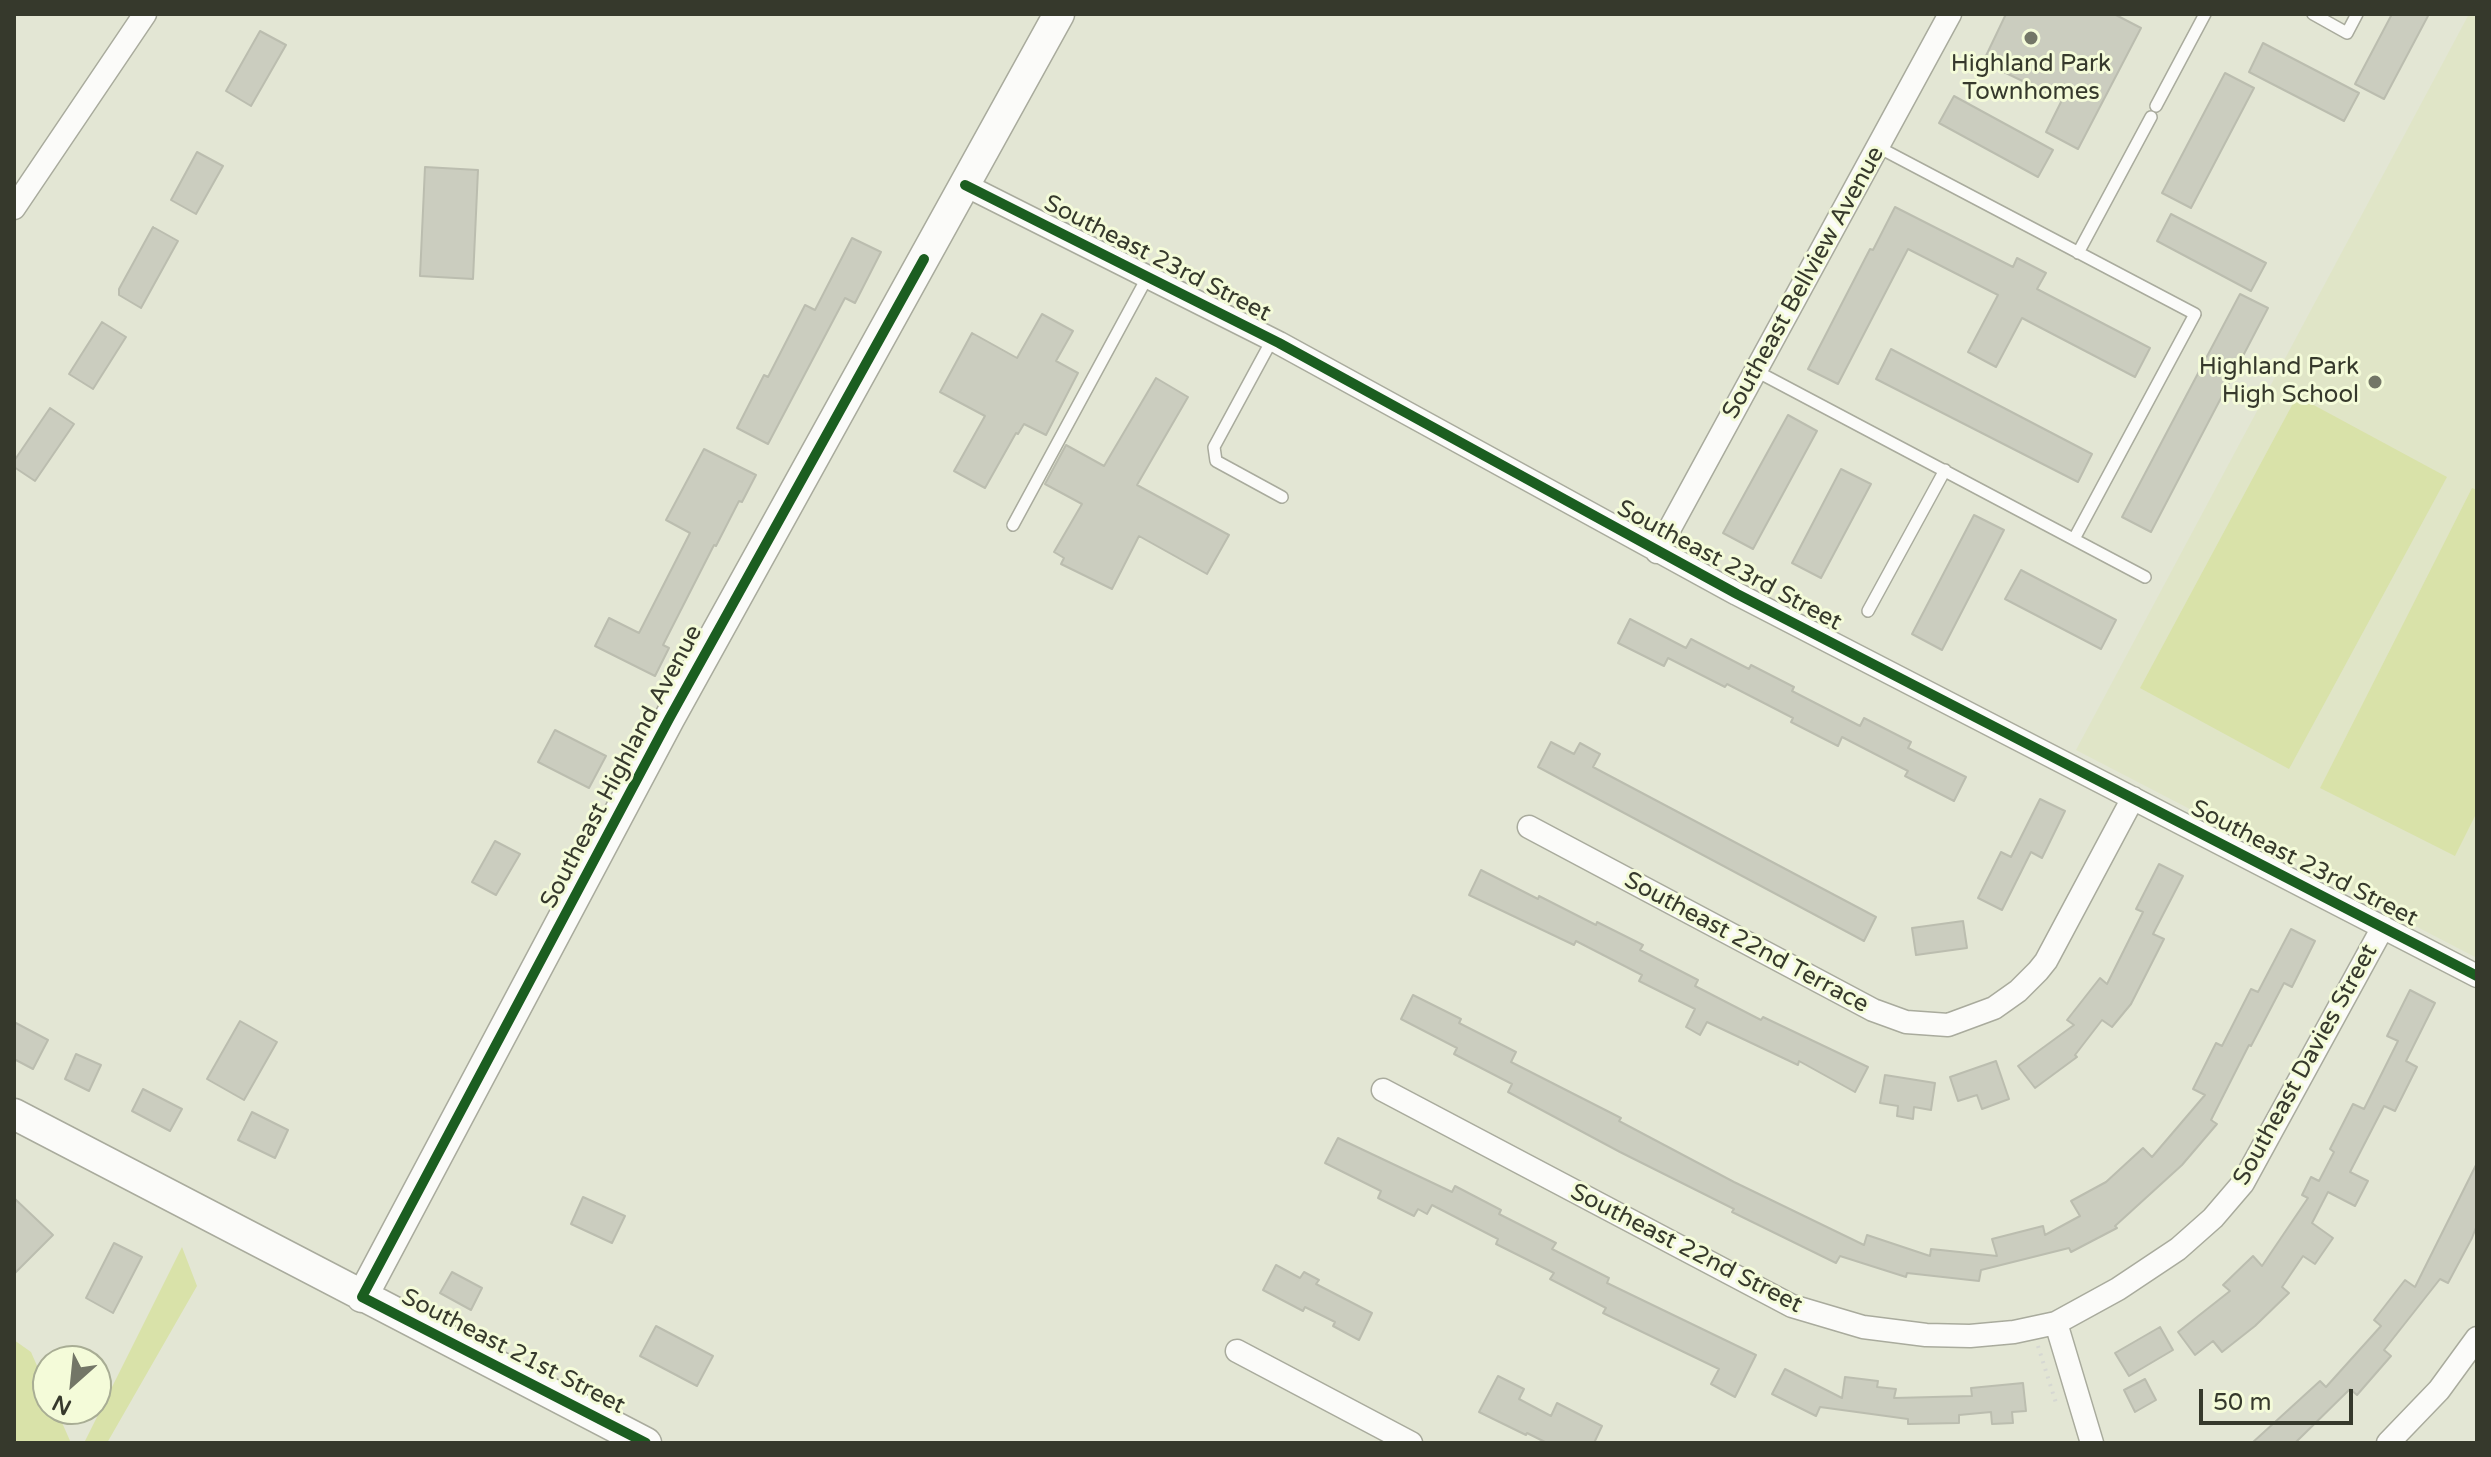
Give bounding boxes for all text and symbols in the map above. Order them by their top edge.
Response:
marker: Highland Park Townhomes [2022,29,2040,47]
place label: Highland Park Townhomes [1951,51,2111,107]
street label: Southeast Bellview Avenue [1717,142,1891,424]
street label: Southeast 23rd Street [1039,189,1275,329]
place label: Highland Park High School [2199,354,2359,410]
marker: Highland Park High School [2366,373,2384,391]
street label: Southeast 23rd Street [1612,494,1846,638]
street label: Southeast Highland Avenue [535,620,709,914]
street label: Southeast 23rd Street [2186,794,2422,934]
street label: Southeast 22nd Terrace [1619,866,1873,1020]
street label: Southeast Davies Street [2228,939,2384,1191]
street label: Southeast 22nd Street [1565,1178,1807,1320]
street label: Southeast 21st Street [396,1283,630,1421]
north arrow [32,1345,112,1425]
scale bar [2203,1373,2357,1423]
text: 50 m [2213,1388,2271,1417]
text: N [48,1389,76,1420]

